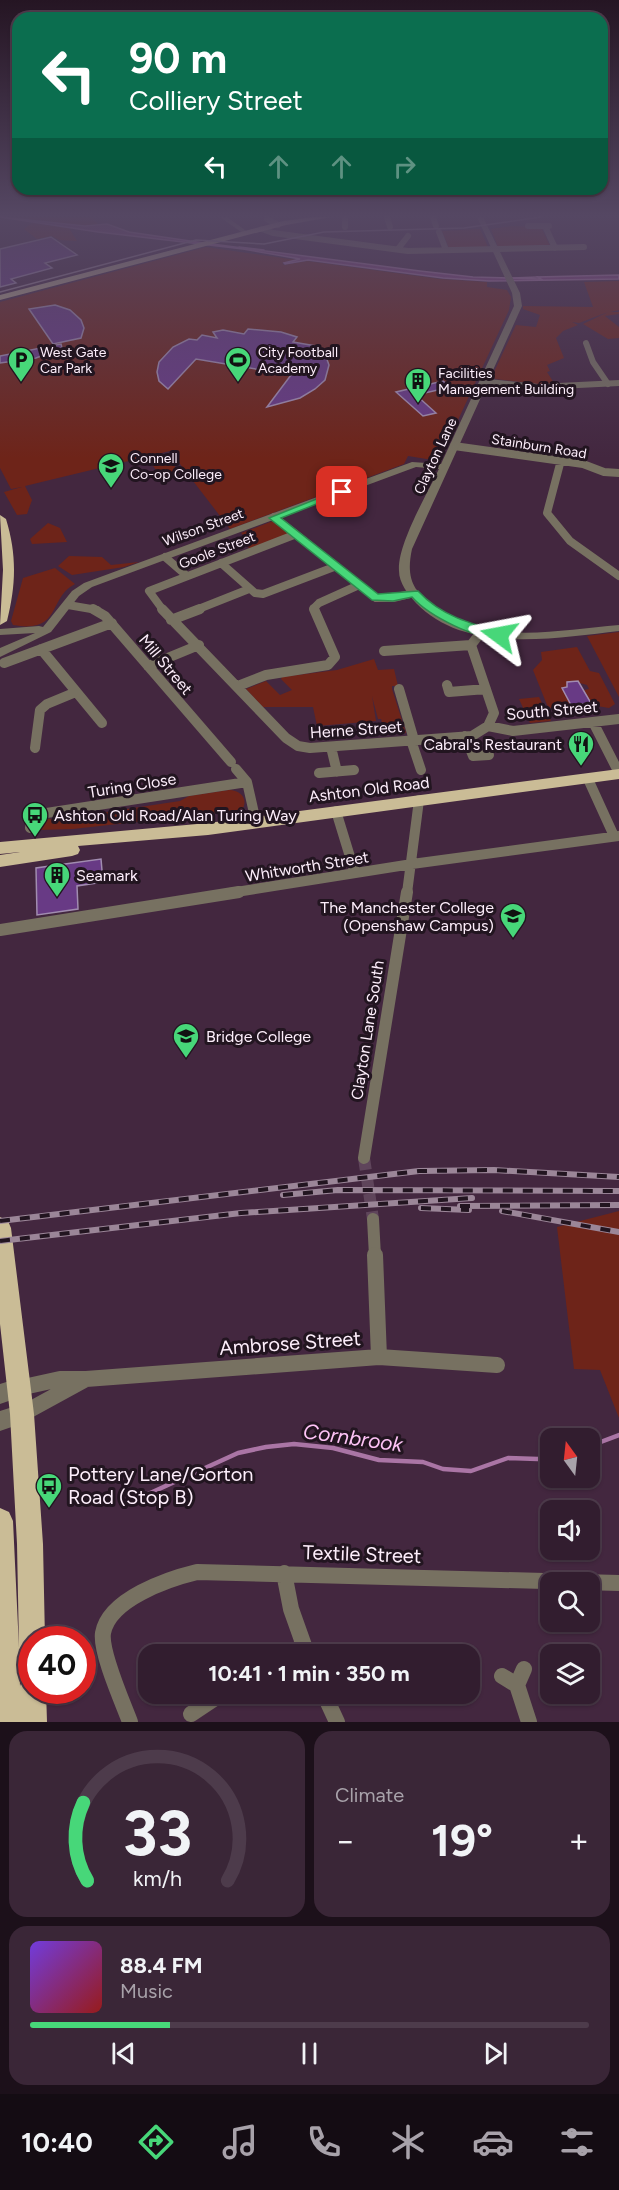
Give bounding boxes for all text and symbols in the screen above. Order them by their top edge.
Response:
text: 90 m [129,33,227,84]
icon: left [30,36,108,114]
text: Colliery Street [129,84,303,117]
icon: left [199,150,232,183]
icon: ahead [262,150,295,183]
icon: ahead [325,150,358,183]
icon: right [388,150,421,183]
place label: West Gate Car Park [40,344,107,377]
place label: City Football Academy [258,344,338,377]
parking icon: West Gate Car Park [6,345,36,383]
sports icon: City Football Academy [223,345,253,383]
place label: Facilities Management Building [438,365,574,398]
building icon: Facilities Management Building [403,366,433,404]
street label: Clayton Lane [410,415,461,497]
street label: Stainburn Road [490,431,588,462]
place label: Connell Co-op College [130,450,222,483]
school or university icon: Connell Co-op College [96,451,126,489]
pin [316,466,367,517]
icon: arrive [325,475,358,508]
street label: Wilson Street [160,505,246,550]
street label: Goole Street [177,528,258,573]
position arrow [467,603,531,667]
street label: Mill Street [135,630,196,698]
street label: South Street [506,697,599,724]
street label: Herne Street [309,717,403,742]
restaurant icon: Cabral's Restaurant [566,729,596,767]
place label: Cabral's Restaurant [423,735,562,754]
street label: Turing Close [87,769,178,802]
street label: Ashton Old Road [308,773,431,806]
bus stop icon: Ashton Old Road/Alan Turing Way [20,800,50,838]
place label: Ashton Old Road/Alan Turing Way [54,806,297,825]
street label: Whitworth Street [244,847,370,886]
building icon: Seamark [42,860,72,898]
place label: Seamark [76,866,138,885]
place label: The Manchester College (Openshaw Campus) [320,898,494,935]
school or university icon: The Manchester College (Openshaw Campus) [498,901,528,939]
street label: Clayton Lane South [347,959,388,1101]
school or university icon: Bridge College [171,1021,201,1059]
place label: Bridge College [206,1027,311,1046]
street label: Ambrose Street [218,1326,362,1360]
water label: Cornbrook [302,1418,405,1457]
north arrow [540,1428,600,1488]
map controls [540,1428,600,1704]
place label: Pottery Lane/Gorton Road (Stop B) [68,1462,253,1509]
bus stop icon: Pottery Lane/Gorton Road (Stop B) [34,1471,64,1509]
button: sound [540,1500,600,1560]
street label: Textile Street [302,1540,422,1568]
button: search [540,1572,600,1632]
speed limit sign: 40 [18,1626,96,1704]
button: layers [540,1644,600,1704]
text: 10:41 · 1 min · 350 m [208,1660,410,1687]
text: Climate [335,1783,404,1807]
text: 33 [122,1796,192,1871]
text: 19° [431,1813,493,1867]
text: − [335,1821,356,1860]
text: + [568,1821,589,1860]
text: km/h [133,1866,181,1891]
text: 88.4 FM [120,1952,203,1979]
text: Music [120,1979,173,2003]
icon: previous [107,2037,140,2070]
icon: pause [293,2037,326,2070]
icon: next [479,2037,512,2070]
icon: directions [135,2121,177,2163]
icon: music [219,2121,261,2163]
icon: phone [303,2121,345,2163]
icon: climate [387,2121,429,2163]
icon: car [472,2121,514,2163]
icon: filters [556,2121,598,2163]
text: 10:40 [21,2126,93,2159]

